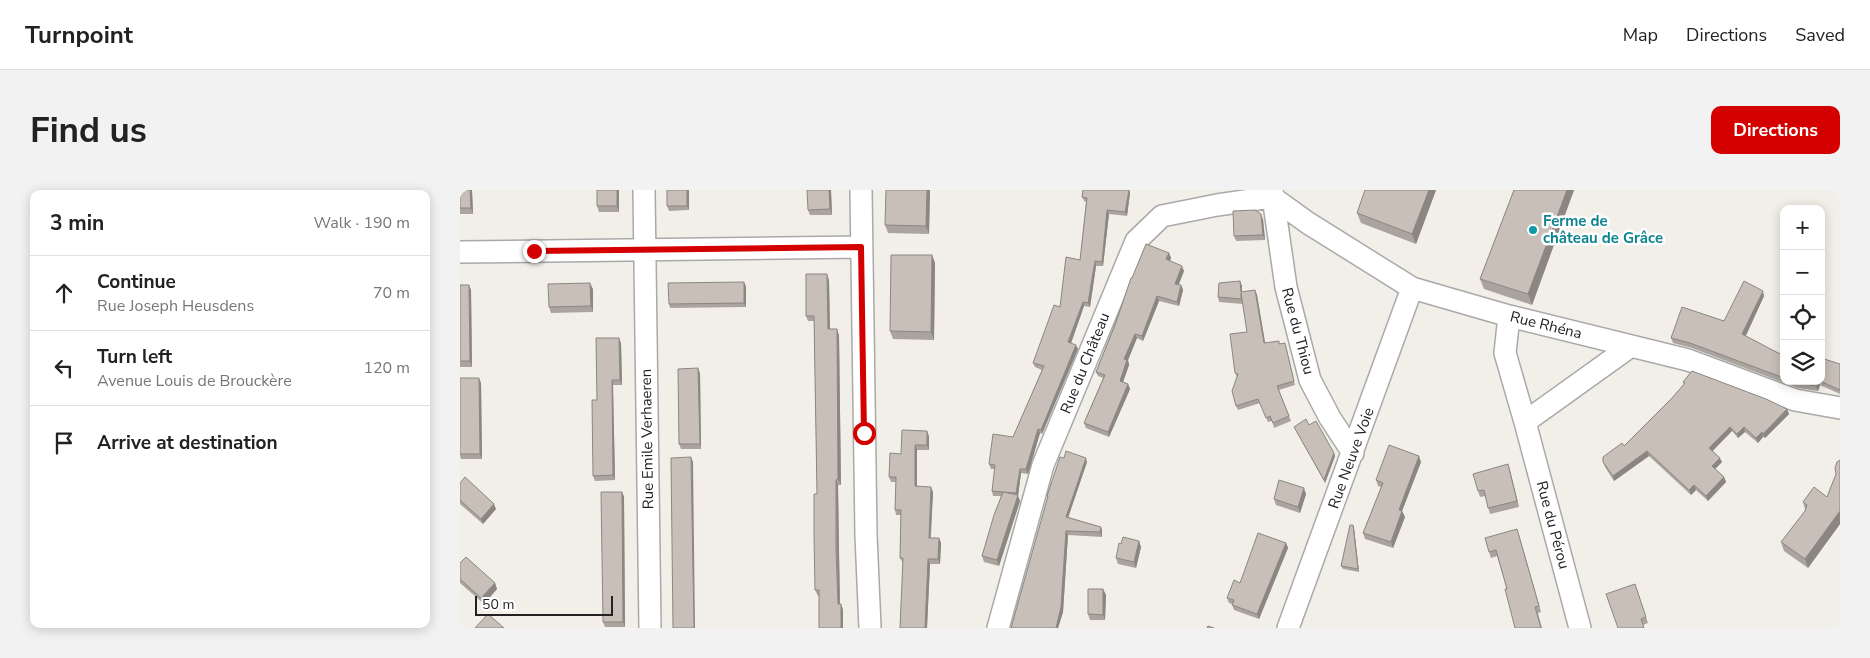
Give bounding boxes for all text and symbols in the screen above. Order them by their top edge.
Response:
text: Turnpoint [25,19,133,51]
text: Map [1623,23,1658,47]
text: Directions [1686,23,1767,47]
text: Saved [1795,23,1845,47]
button: Directions [1711,106,1840,154]
text: Find us [30,107,147,154]
map controls [1780,205,1825,385]
button: + [1780,205,1825,250]
text: 3 min [50,209,104,237]
place label: Ferme de château de Grâce [1543,211,1663,248]
text: Walk · 190 m [314,212,410,234]
marker: Ferme de château de Grâce [1527,224,1539,236]
route end [523,240,546,263]
button: − [1780,250,1825,295]
text: Continue [97,269,176,295]
icon: ahead [50,279,78,307]
text: 70 m [373,282,410,304]
street label: Rue du Thiou [1277,285,1319,377]
text: Rue Joseph Heusdens [97,295,254,317]
button: locate [1780,295,1825,340]
street label: Rue Rhéna [1508,306,1584,344]
street label: Rue du Château [1056,309,1114,417]
button: layers [1780,340,1825,385]
text: Turn left [97,344,172,370]
icon: left [50,354,78,382]
text: 120 m [363,357,410,379]
street label: Rue Emile Verhaeren [636,369,658,509]
text: Avenue Louis de Brouckère [97,370,292,392]
street label: Rue Neuve Voie [1323,405,1379,511]
route start [853,422,876,445]
icon: arrive [50,429,78,457]
text: Arrive at destination [97,430,278,456]
street label: Rue du Pérou [1532,479,1574,571]
scale bar [475,593,612,616]
text: 50 m [482,595,514,614]

